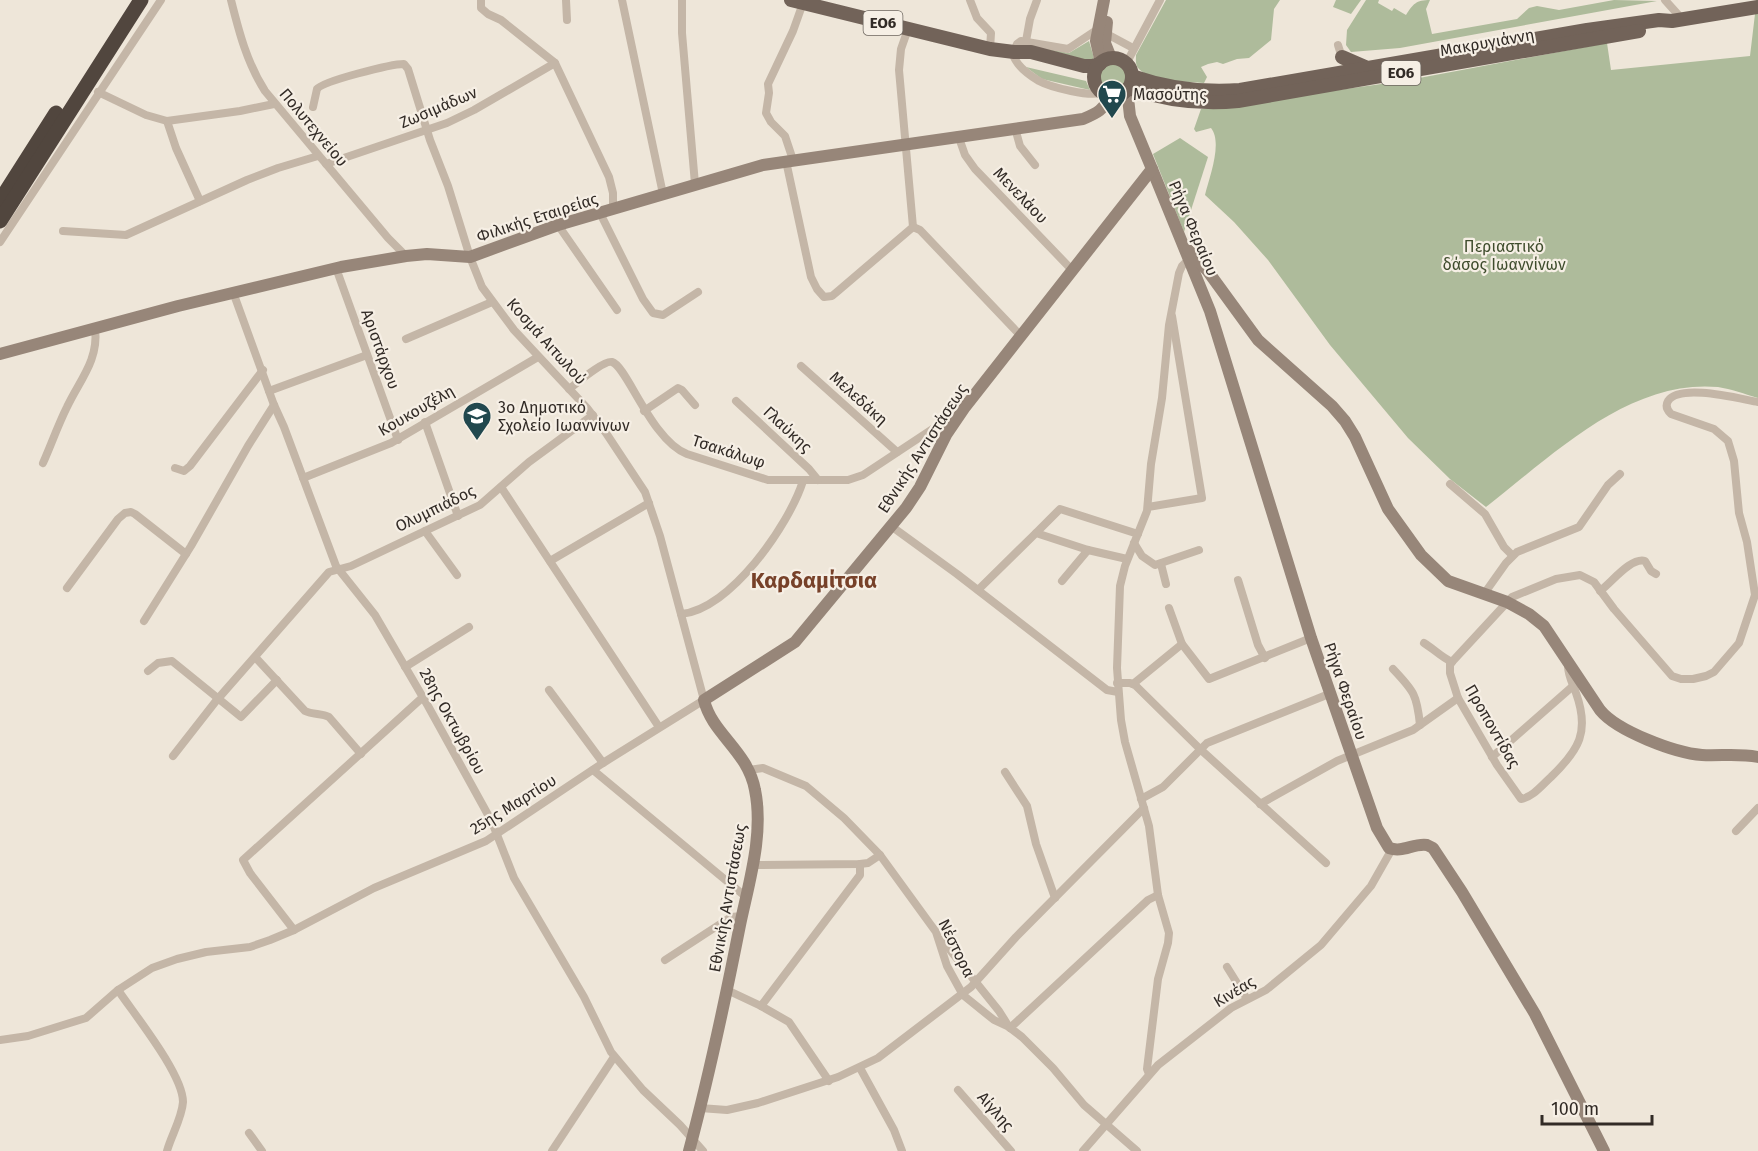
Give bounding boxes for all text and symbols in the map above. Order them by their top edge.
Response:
road number: ΕΟ6 [864,11,902,35]
street label: Μακρυγιάννη [1438,25,1536,60]
road number: ΕΟ6 [1382,61,1420,85]
supermarket icon: Μασούτης [1096,78,1128,120]
street label: Ζωσιμάδων [397,83,480,132]
street label: Πολυτεχνείου [275,84,352,170]
place label: Μασούτης [1133,85,1207,104]
street label: Μενελάου [989,163,1052,227]
street label: Ρήγα Φεραίου [1165,178,1222,279]
street label: Φιλικής Εταιρείας [474,189,601,246]
park label: Περιαστικό δάσος Ιωαννίνων [1442,237,1566,274]
street label: Κοσμά Αιτωλού [503,294,590,389]
street label: Αριστάρχου [357,307,404,392]
street label: Μελεδάκη [826,367,892,429]
street label: Εθνικής Αντιστάσεως [874,380,972,516]
street label: Κουκουζέλη [375,381,458,440]
place label: 3ο Δημοτικό Σχολείο Ιωαννίνων [498,398,630,435]
school or university icon: 3ο Δημοτικό Σχολείο Ιωαννίνων [461,400,493,442]
street label: Γλαύκης [760,402,816,457]
street label: Τσακάλωφ [690,431,768,472]
street label: Ολυμπιάδος [392,481,479,536]
district label: Καρδαμίτσια [751,567,877,594]
street label: Ρήγα Φεραίου [1320,640,1371,742]
street label: 28ης Οκτωβρίου [415,665,490,778]
street label: Προποντίδας [1461,681,1524,772]
street label: 25ης Μαρτίου [467,770,560,838]
street label: Εθνικής Αντιστάσεως [705,822,750,974]
street label: Νέστορα [934,916,979,980]
street label: Κινέας [1210,971,1259,1011]
street label: Αίγλης [973,1088,1018,1135]
scale bar [1542,1088,1652,1126]
text: 100 m [1551,1098,1599,1120]

